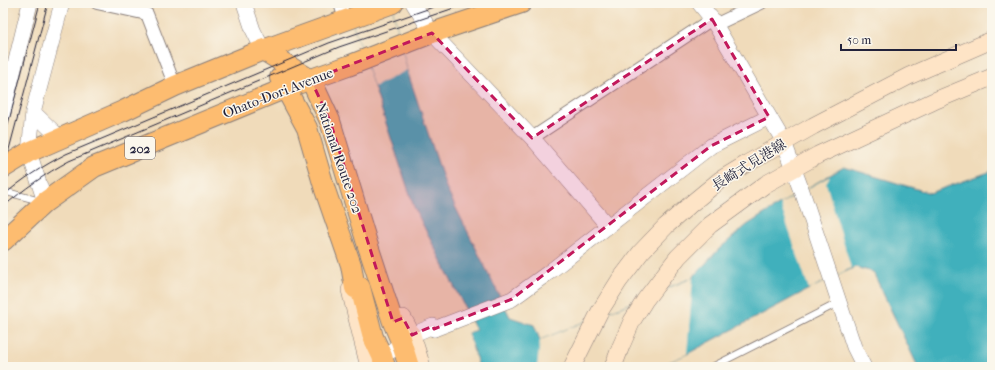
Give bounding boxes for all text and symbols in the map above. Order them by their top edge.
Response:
scale bar [841,26,956,52]
text: 50 m [847,33,871,47]
street label: Ohato-Dori Avenue [220,64,336,122]
street label: National Route 202 [312,100,366,216]
street label: 長崎式見港線 [709,136,789,194]
road number: 202 [125,137,155,159]

